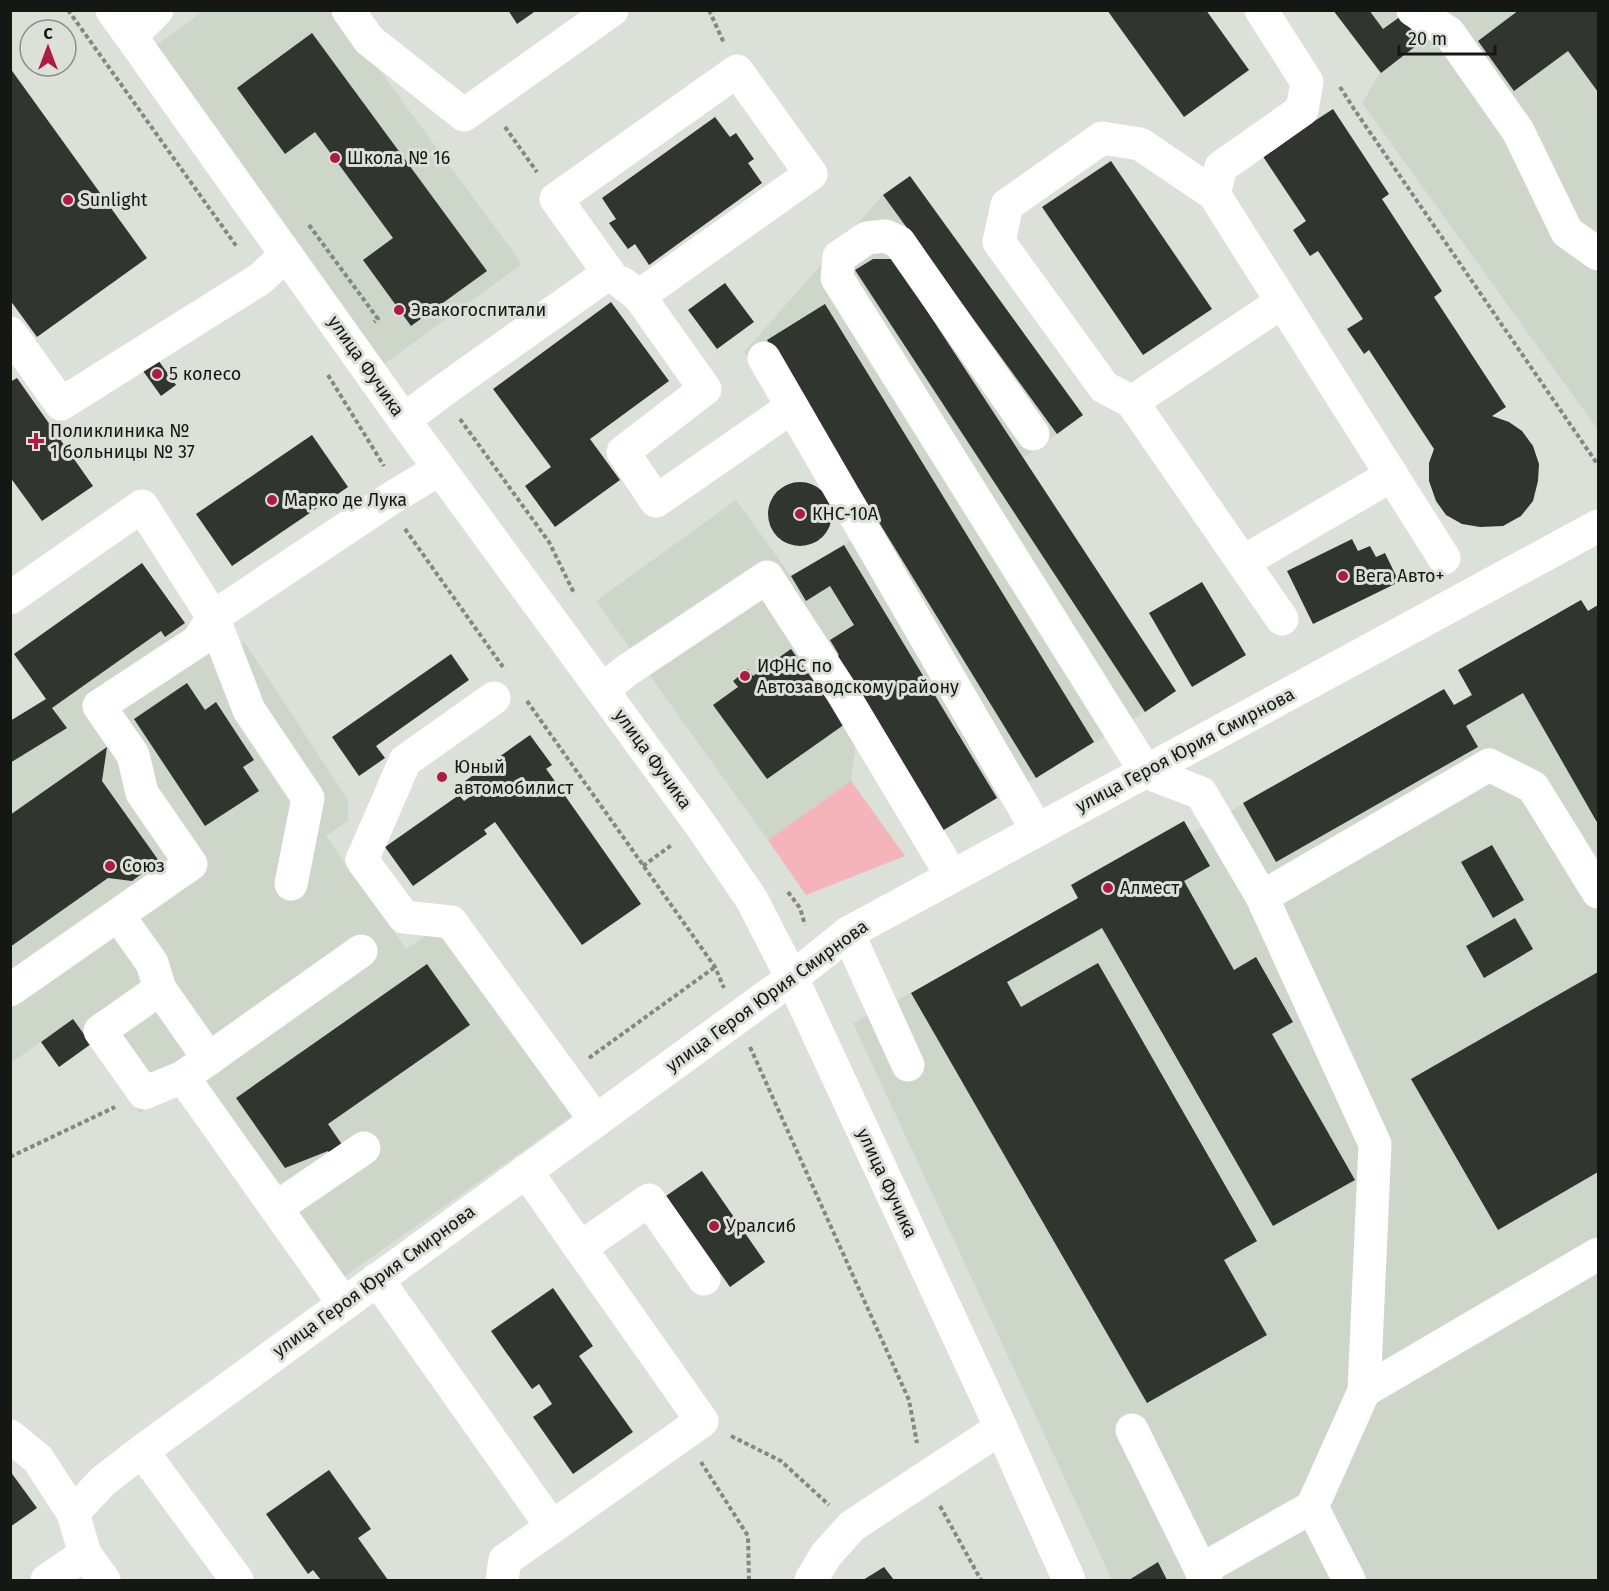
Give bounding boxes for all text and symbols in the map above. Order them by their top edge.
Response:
north arrow [18,18,78,78]
scale bar [1399,18,1495,56]
text: С [43,24,53,43]
text: 20 m [1408,28,1447,50]
place label: Школа № 16 [347,147,450,169]
marker: Школа № 16 [328,151,342,165]
place label: Sunlight [80,189,148,211]
marker: Sunlight [61,193,75,207]
place label: Эвакогоспитали [411,299,546,321]
marker: Эвакогоспитали [392,303,406,317]
street label: улица Фучика [323,311,409,421]
place label: 5 колесо [169,363,241,385]
marker: 5 колесо [150,367,164,381]
place label: Поликлиника № 1 больницы № 37 [50,420,195,463]
marker: Поликлиника № 1 больницы № 37 [27,432,45,450]
place label: Марко де Лука [284,489,407,511]
marker: Марко де Лука [265,493,279,507]
place label: КНС-10А [812,503,879,525]
marker: КНС-10А [793,507,807,521]
place label: Вега Авто+ [1355,565,1445,587]
marker: Вега Авто+ [1336,569,1350,583]
place label: ИФНС по Автозаводскому району [757,655,959,698]
marker: ИФНС по Автозаводскому району [738,669,752,683]
street label: улица Героя Юрия Смирнова [1072,683,1298,817]
street label: улица Фучика [609,705,697,813]
place label: Юный автомобилист [454,756,574,799]
marker: Юный автомобилист [435,770,449,784]
place label: Союз [122,855,165,877]
marker: Союз [103,859,117,873]
place label: Алмест [1120,877,1180,899]
marker: Алмест [1101,881,1115,895]
street label: улица Героя Юрия Смирнова [662,915,872,1077]
street label: улица Фучика [852,1125,922,1241]
street label: улица Героя Юрия Смирнова [269,1200,479,1362]
place label: Уралсиб [726,1215,796,1237]
marker: Уралсиб [707,1219,721,1233]

